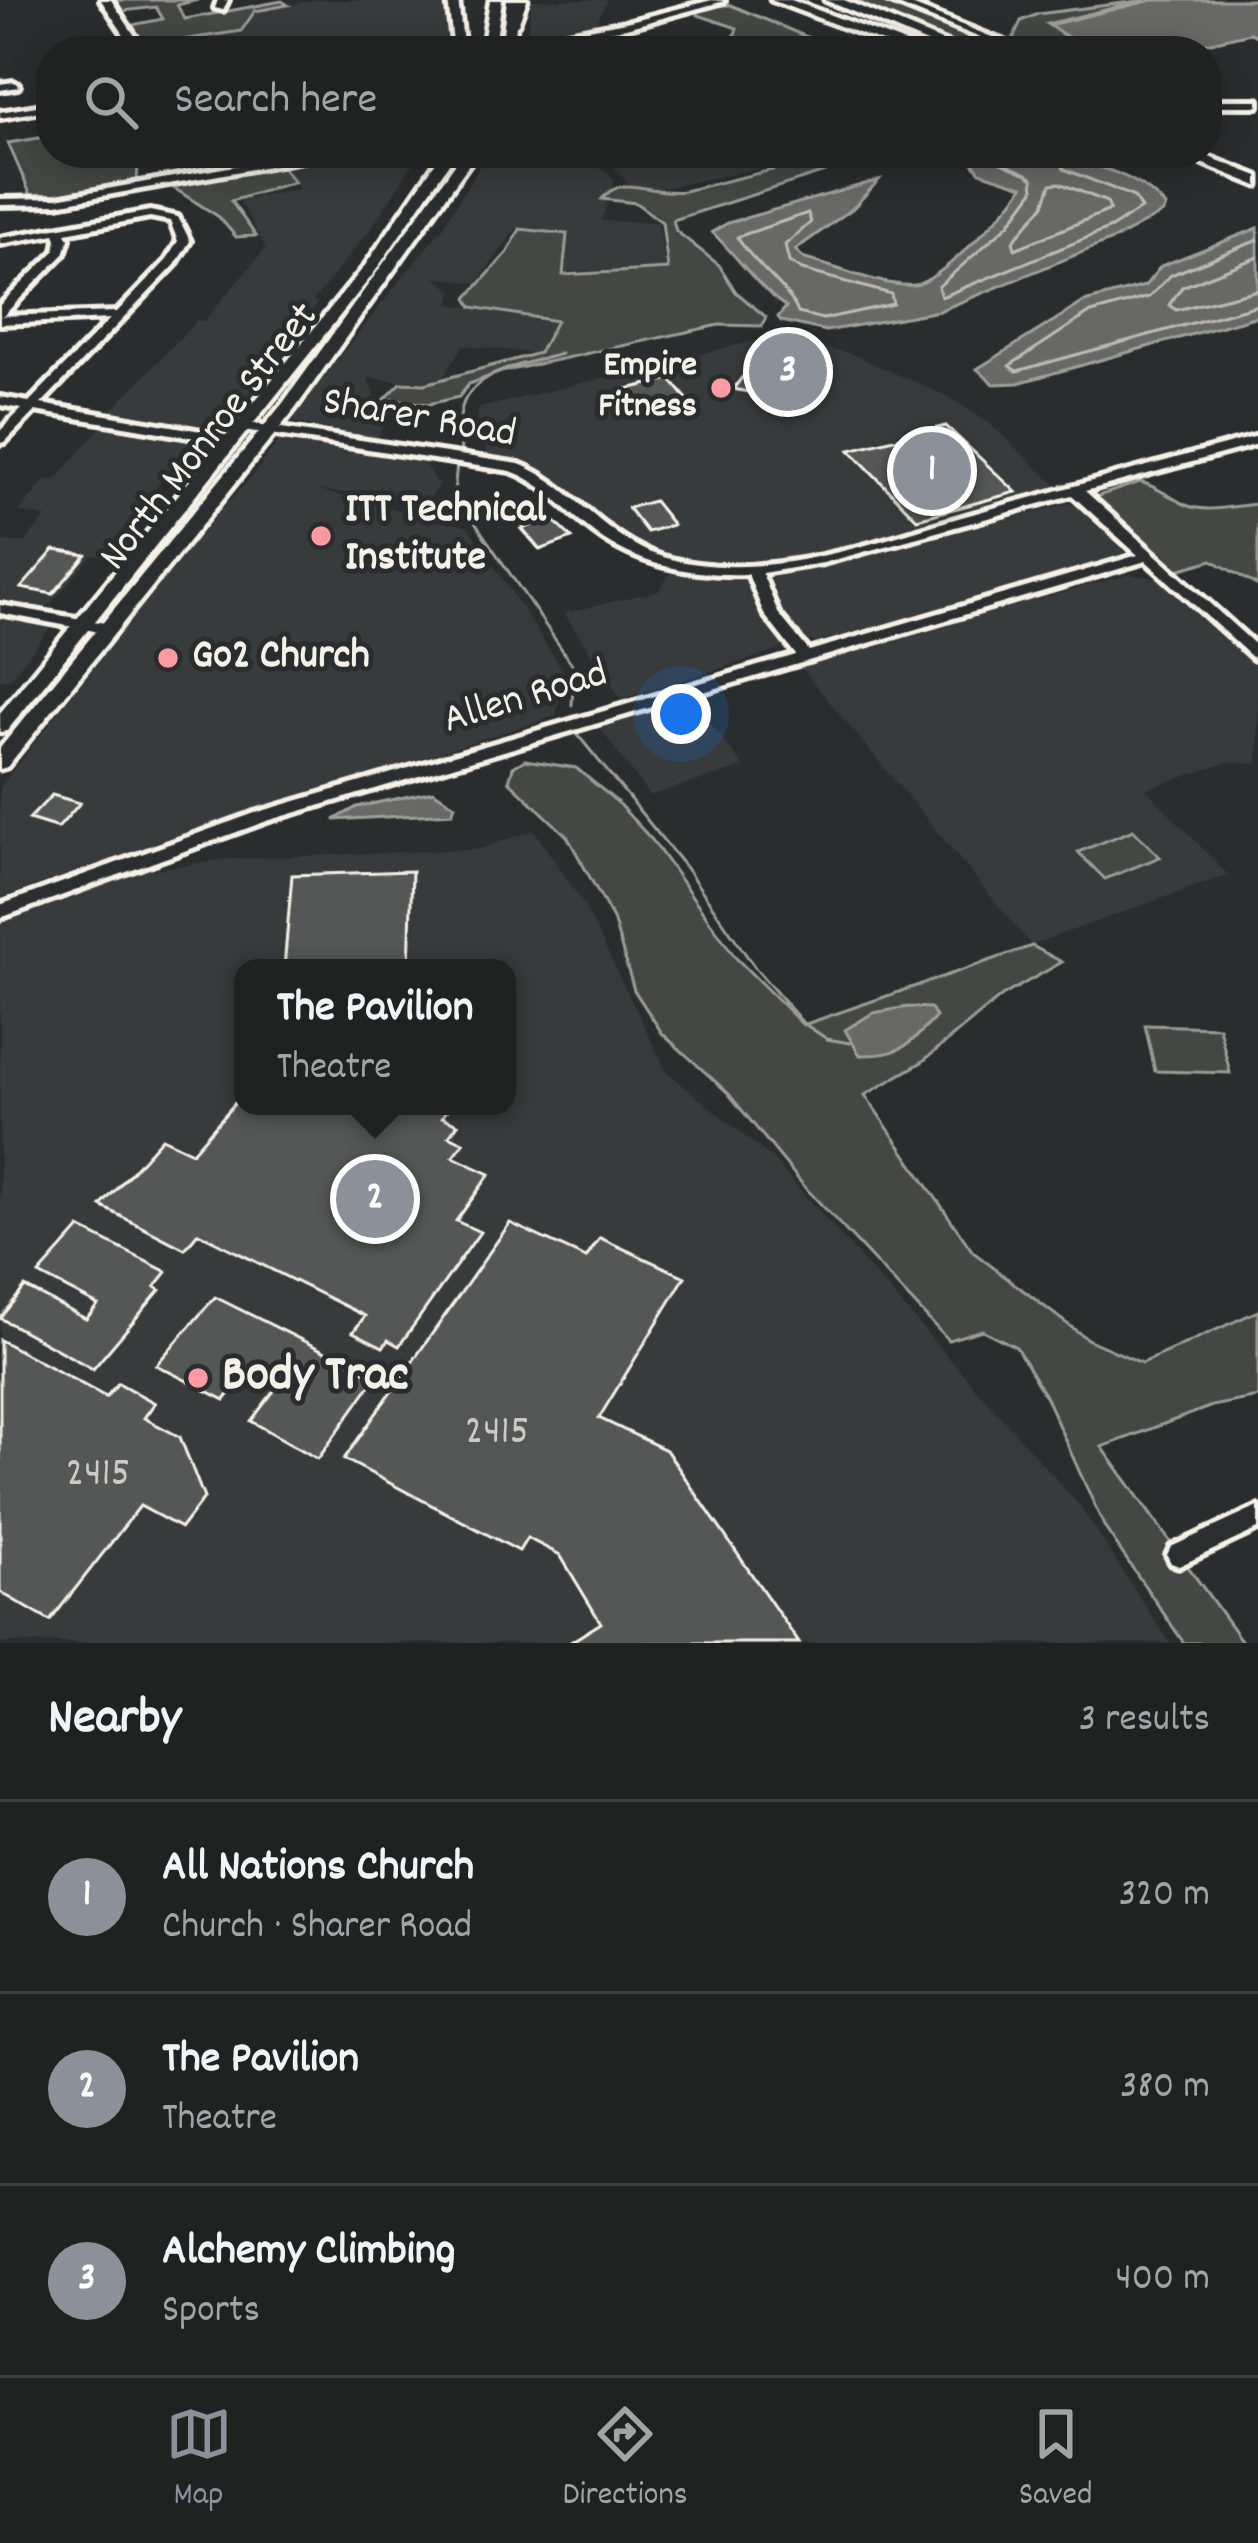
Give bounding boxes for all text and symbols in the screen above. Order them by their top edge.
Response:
search box [36,36,1222,168]
icon: search [78,69,144,135]
text: Search here [174,70,377,134]
street label: North Monroe Street [87,291,335,585]
pin: 3 [749,327,827,417]
place label: Empire Fitness [598,341,697,434]
street label: Sharer Road [318,374,520,466]
marker: Empire Fitness [708,375,734,401]
pin: 1 [893,426,971,516]
place label: ITT Technical Institute [345,482,547,590]
marker: ITT Technical Institute [308,523,334,549]
place label: Go2 Church [192,628,370,688]
marker: Go2 Church [155,645,181,671]
street label: Allen Road [436,646,616,752]
your location [651,684,711,744]
popup [234,959,516,1115]
text: The Pavilion [276,978,474,1042]
text: Theatre [276,1042,391,1097]
pin: 2 [336,1154,414,1244]
place label: Body Trac [222,1342,409,1414]
marker: Body Trac [185,1365,211,1391]
house number: 2415 [465,1404,529,1464]
house number: 2415 [66,1446,130,1506]
text: Nearby [48,1685,181,1757]
text: 3 results [1079,1694,1210,1749]
text: All Nations Church [162,1837,474,1901]
text: 1 [83,1869,91,1924]
text: 320 m [1119,1869,1210,1924]
text: Church · Sharer Road [162,1901,472,1956]
text: The Pavilion [162,2029,359,2093]
text: 2 [78,2061,96,2116]
text: 380 m [1120,2061,1210,2116]
text: Theatre [162,2093,277,2148]
text: Alchemy Climbing [162,2221,456,2285]
text: 3 [78,2253,96,2308]
text: 400 m [1116,2253,1210,2308]
text: Sports [162,2285,260,2340]
tab: Map [166,2401,232,2520]
tab: Directions [563,2401,688,2520]
tab: Saved [1019,2401,1092,2520]

